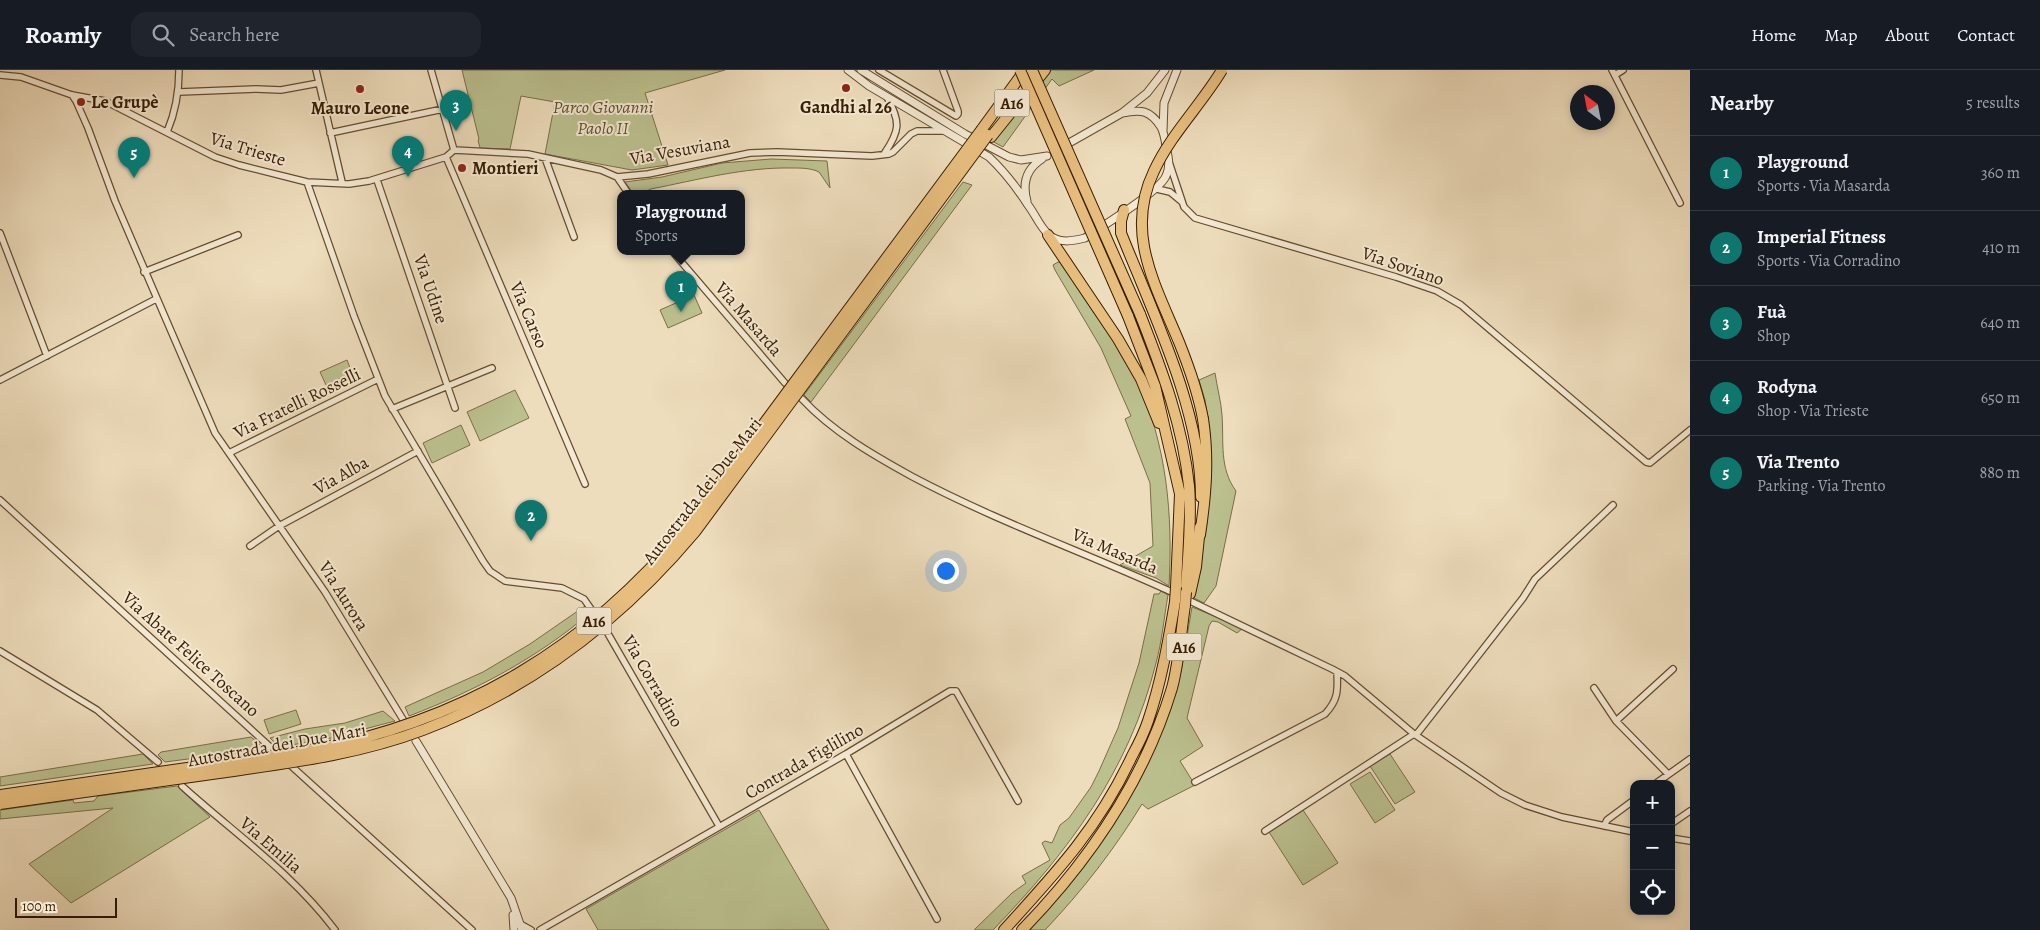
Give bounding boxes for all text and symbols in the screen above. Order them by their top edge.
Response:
search box [131,12,481,57]
text: Roamly [25,19,101,51]
icon: search [149,21,177,49]
text: Search here [189,22,280,48]
text: Home [1751,23,1796,47]
text: Map [1824,23,1857,47]
text: About [1885,23,1929,47]
text: Contact [1957,23,2015,47]
marker: Gandhi al 26 [840,82,852,94]
marker: Mauro Leone [354,83,366,95]
north arrow [1570,85,1615,130]
road number: A16 [994,89,1030,116]
text: Nearby [1710,89,1773,117]
place label: Le Grupè [91,90,159,114]
pin: 3 [440,90,472,131]
text: 5 results [1966,92,2020,114]
park label: Parco Giovanni Paolo II [553,95,653,140]
place label: Gandhi al 26 [800,95,892,119]
marker: Le Grupè [75,96,87,108]
place label: Mauro Leone [311,96,409,120]
street label: Via Trieste [206,126,289,172]
street label: Via Vesuviana [627,129,733,171]
pin: 4 [392,136,424,177]
pin: 5 [118,137,150,178]
text: Playground [1757,149,1849,175]
place label: Montieri [472,156,538,180]
marker: Montieri [456,162,468,174]
text: 1 [1723,162,1729,184]
text: 360 m [1981,162,2020,184]
text: Sports · Via Masarda [1757,175,1890,197]
popup [617,190,745,255]
text: Playground [635,199,727,225]
text: Imperial Fitness [1757,224,1886,250]
text: Sports [635,225,678,247]
text: 2 [1722,237,1730,259]
text: 410 m [1982,237,2020,259]
street label: Via Soviano [1358,240,1447,291]
street label: Via Udine [408,250,454,327]
text: Sports · Via Corradino [1757,250,1901,272]
pin: 1 [665,271,697,312]
street label: Via Masarda [709,276,788,362]
street label: Via Carso [504,277,554,352]
text: Fuà [1757,299,1786,325]
text: 3 [1723,312,1729,334]
text: 640 m [1980,312,2020,334]
text: Shop [1757,325,1790,347]
street label: Via Fratelli Rosselli [229,362,365,445]
text: Rodyna [1757,374,1817,400]
text: 4 [1722,387,1730,409]
text: 650 m [1981,387,2020,409]
text: Shop · Via Trieste [1757,400,1869,422]
street label: Autostrada dei Due Mari [636,412,767,570]
text: Via Trento [1757,449,1840,475]
street label: Via Alba [308,450,373,500]
text: 5 [1723,462,1729,484]
text: 880 m [1979,462,2020,484]
text: Parking · Via Trento [1757,475,1886,497]
pin: 2 [515,500,547,541]
street label: Via Masarda [1067,522,1162,580]
street label: Via Aurora [313,556,375,636]
your location [933,558,959,584]
street label: Via Abate Felice Toscano [116,585,265,722]
road number: A16 [576,608,612,634]
street label: Via Corradino [616,630,689,732]
road number: A16 [1166,634,1202,660]
street label: Contrada Figlilino [740,717,868,805]
street label: Autostrada dei Due Mari [185,718,368,773]
map controls [1630,780,1675,915]
button: + [1630,780,1675,825]
street label: Via Emilia [234,811,308,879]
button: − [1630,825,1675,870]
button: locate [1630,870,1675,915]
scale bar [15,895,118,918]
text: 100 m [22,897,56,916]

